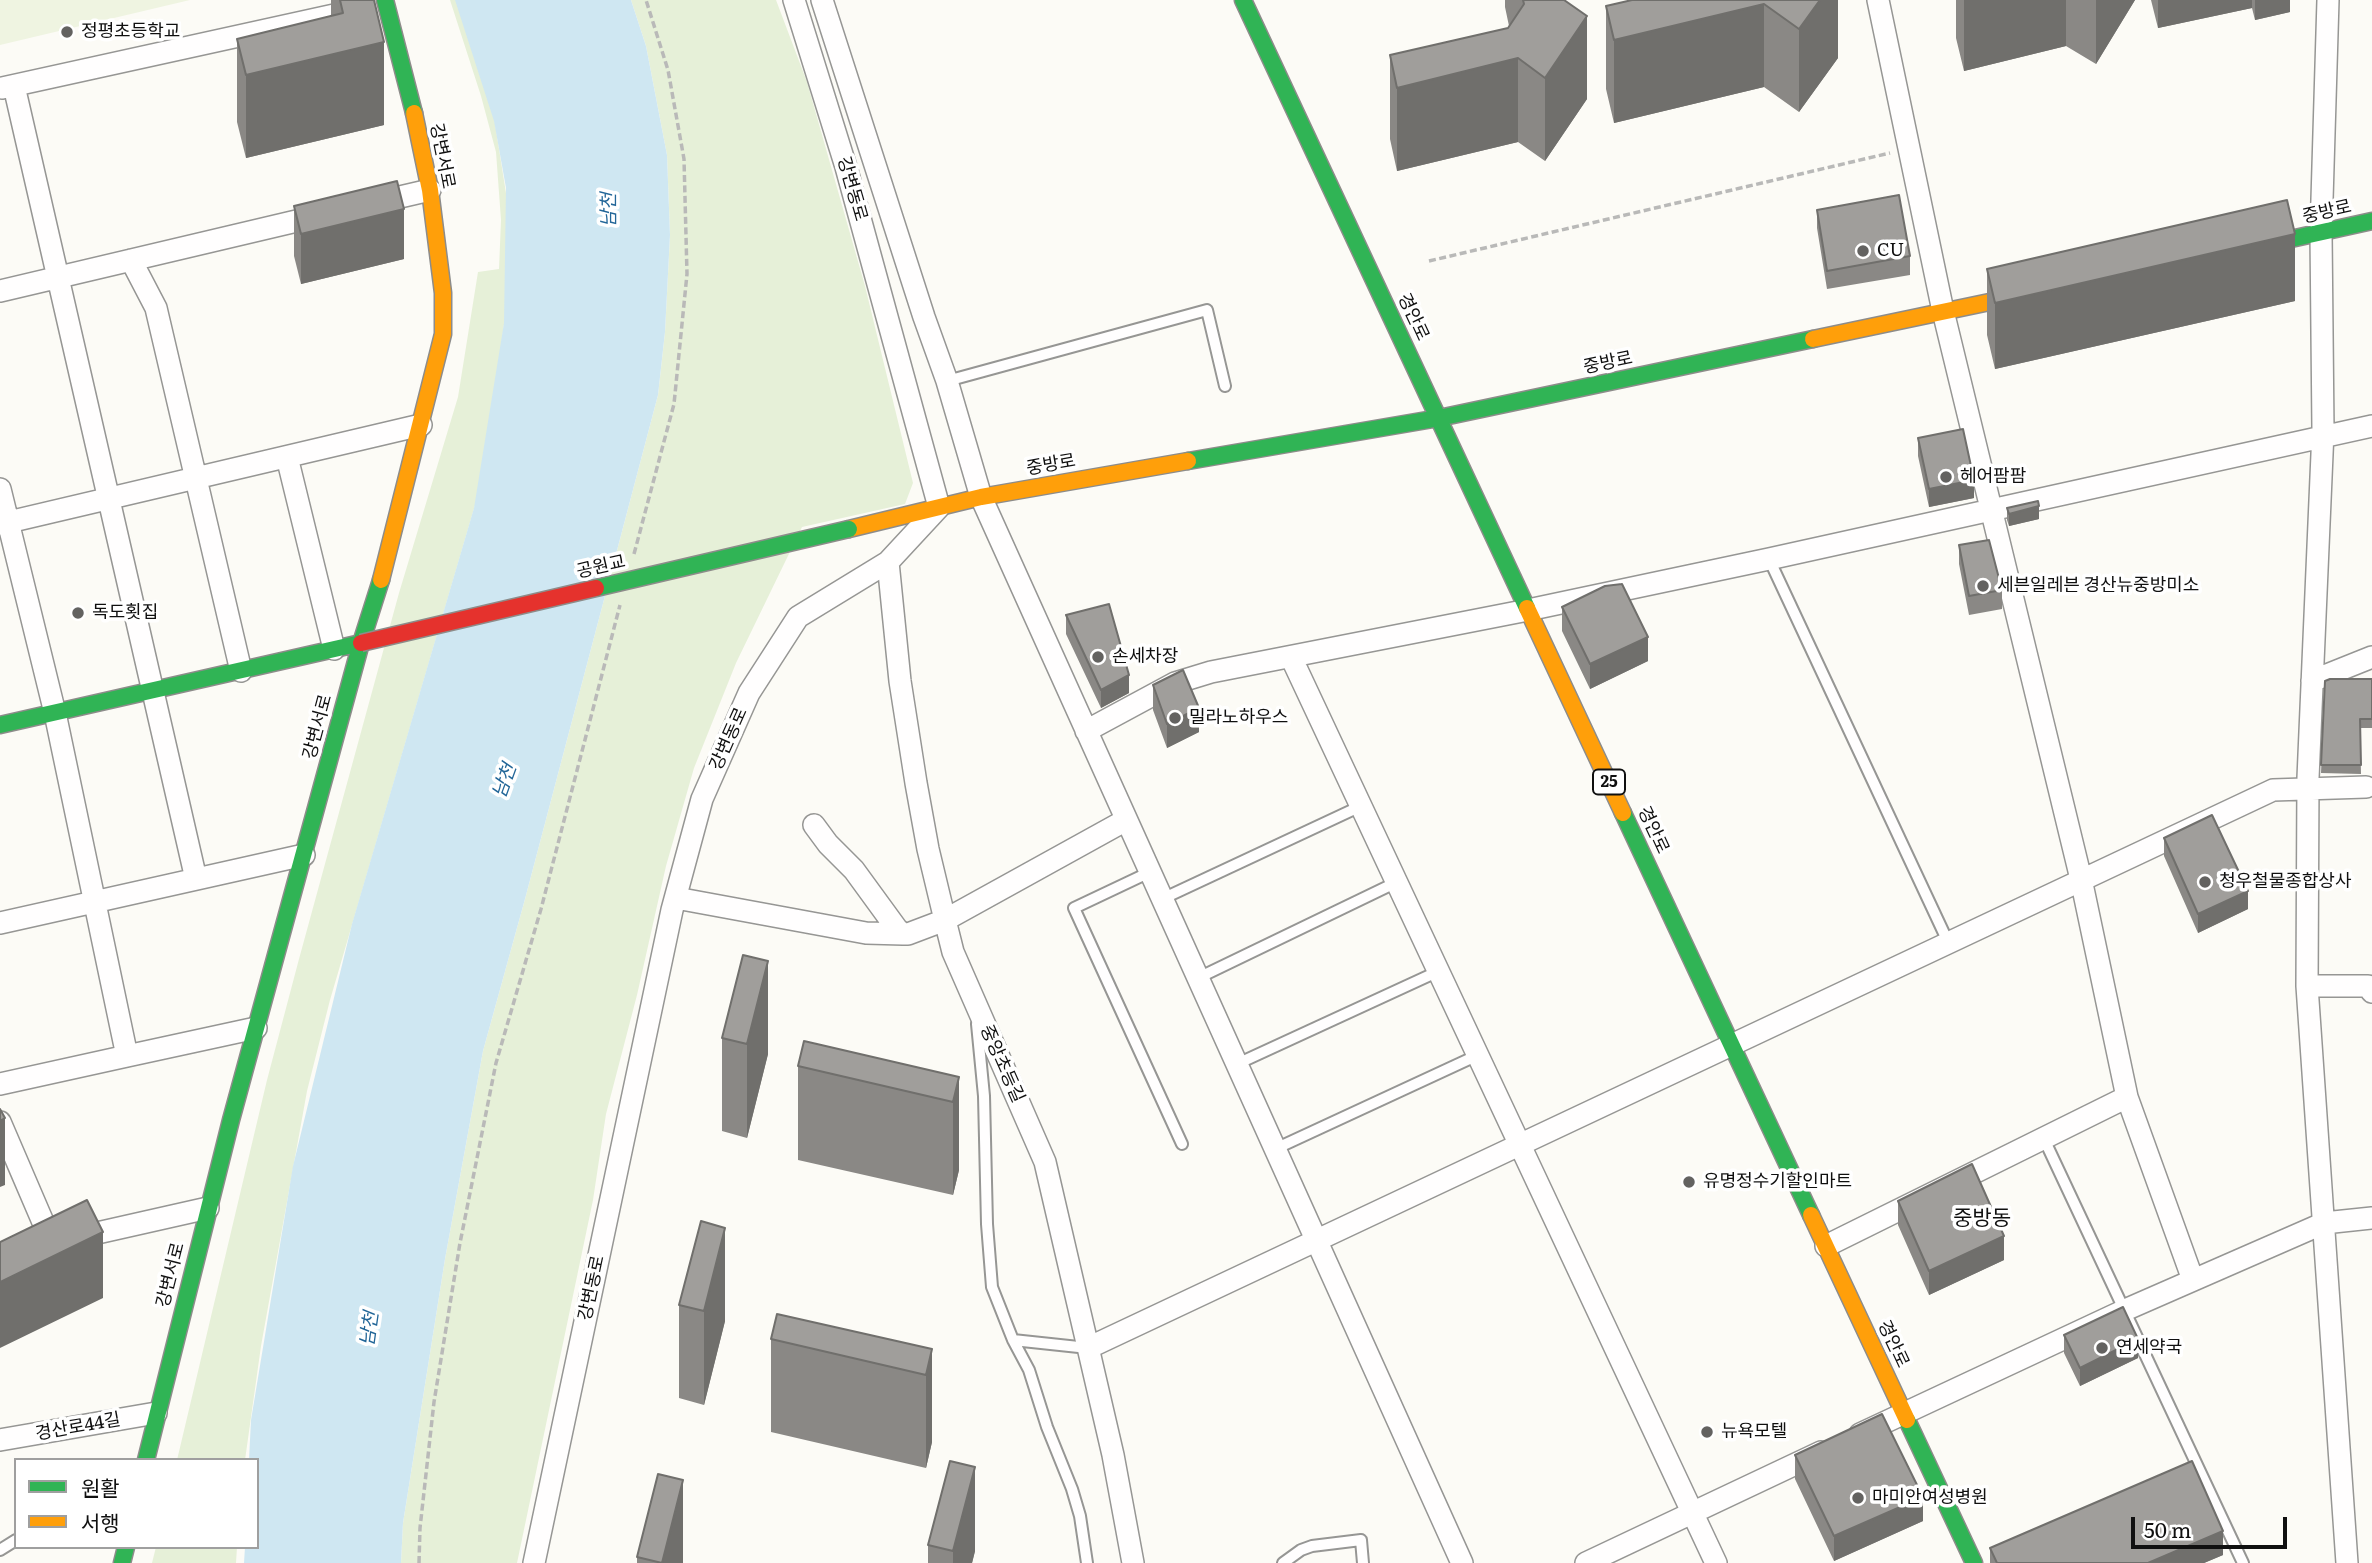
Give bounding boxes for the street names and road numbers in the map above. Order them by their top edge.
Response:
street label: 강변서로 [425,121,459,191]
street label: 강변동로 [832,154,872,224]
street label: 중방로 [2300,196,2354,228]
street label: 경안로 [1393,290,1433,344]
street label: 중방로 [1581,347,1635,379]
street label: 중방로 [1025,450,1077,480]
street label: 공원교 [574,551,628,583]
street label: 강변서로 [299,692,337,762]
street label: 강변동로 [706,704,752,774]
road number: 25 [1593,769,1625,794]
street label: 경안로 [1633,803,1673,857]
street label: 중앙초등길 [975,1022,1029,1106]
street label: 강변서로 [153,1240,189,1310]
street label: 강변동로 [575,1253,609,1323]
street label: 경안로 [1873,1317,1913,1371]
street label: 경산로44길 [34,1409,122,1445]

